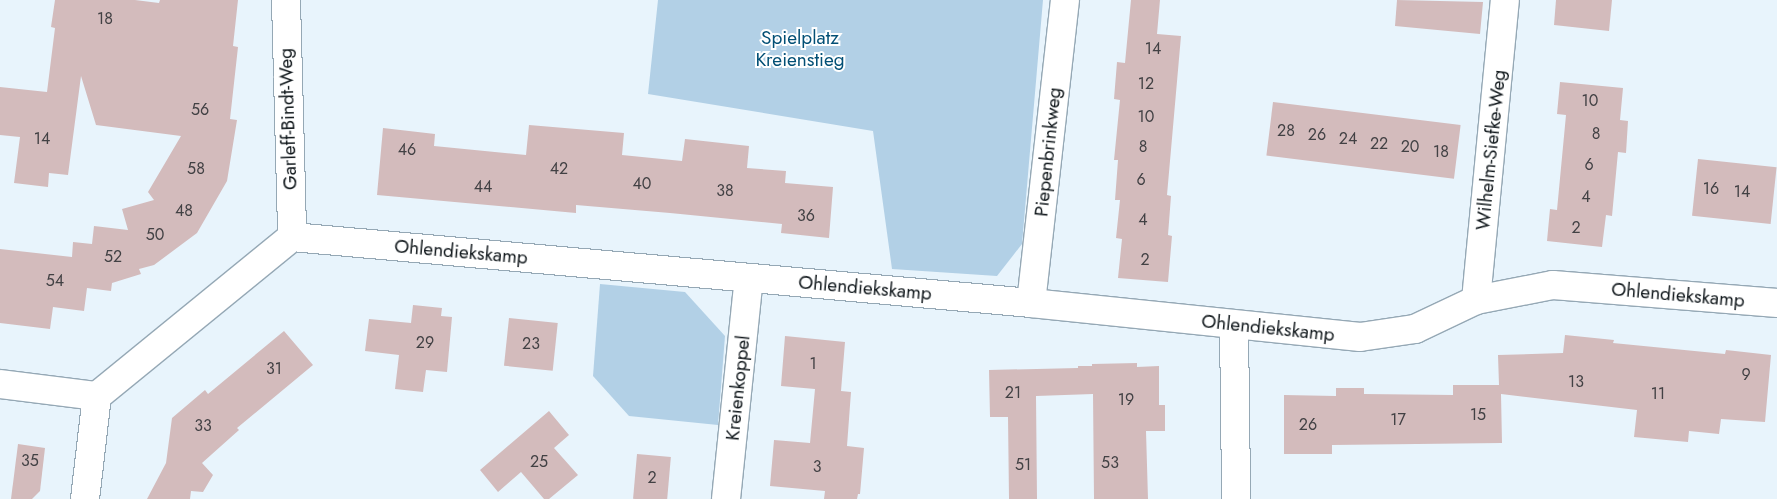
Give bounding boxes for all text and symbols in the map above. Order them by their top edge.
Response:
house number: 18 [97,9,113,29]
park label: Spielplatz Kreienstieg [755,27,845,71]
house number: 14 [1145,39,1161,59]
street label: Garleff-Bindt-Weg [274,48,302,190]
street label: Wilhelm-Siefke-Weg [1471,69,1511,231]
house number: 12 [1138,74,1154,94]
street label: Piepenbrinkweg [1030,86,1066,218]
house number: 10 [1582,91,1598,111]
house number: 56 [191,100,209,120]
house number: 10 [1138,107,1154,127]
house number: 28 [1277,121,1295,141]
house number: 8 [1592,124,1600,144]
house number: 26 [1308,125,1326,145]
house number: 14 [34,129,50,149]
house number: 24 [1339,129,1357,149]
house number: 22 [1370,134,1388,154]
house number: 8 [1139,137,1147,157]
house number: 20 [1401,137,1419,157]
house number: 46 [398,140,416,160]
house number: 18 [1433,142,1449,162]
house number: 6 [1584,155,1594,175]
house number: 58 [187,159,205,179]
house number: 42 [550,159,568,179]
house number: 6 [1136,170,1146,190]
house number: 40 [633,174,651,194]
house number: 44 [474,177,492,197]
house number: 16 [1703,179,1719,199]
house number: 38 [716,181,734,201]
house number: 14 [1734,182,1750,202]
house number: 4 [1581,187,1591,207]
house number: 48 [175,201,193,221]
house number: 36 [797,206,815,226]
house number: 4 [1138,210,1148,230]
house number: 2 [1571,218,1581,238]
house number: 50 [146,225,164,245]
street label: Ohlendiekskamp [393,235,529,269]
house number: 52 [104,247,122,267]
house number: 2 [1140,250,1150,270]
house number: 54 [46,271,64,291]
street label: Ohlendiekskamp [797,271,933,305]
street label: Ohlendiekskamp [1610,278,1746,312]
street label: Ohlendiekskamp [1200,310,1336,346]
house number: 29 [416,333,434,353]
house number: 23 [522,334,540,354]
street label: Kreienkoppel [721,334,755,442]
house number: 1 [809,354,817,374]
house number: 31 [266,359,282,379]
house number: 9 [1741,365,1751,385]
house number: 13 [1568,372,1584,392]
house number: 21 [1005,383,1021,403]
house number: 11 [1651,384,1665,404]
house number: 19 [1118,390,1134,410]
house number: 15 [1470,405,1486,425]
house number: 17 [1390,410,1406,430]
house number: 26 [1299,415,1317,435]
house number: 33 [194,416,212,436]
house number: 35 [21,451,39,471]
house number: 25 [530,452,548,472]
house number: 53 [1101,453,1119,473]
house number: 51 [1015,455,1031,475]
house number: 3 [813,457,821,477]
house number: 2 [647,468,657,488]

